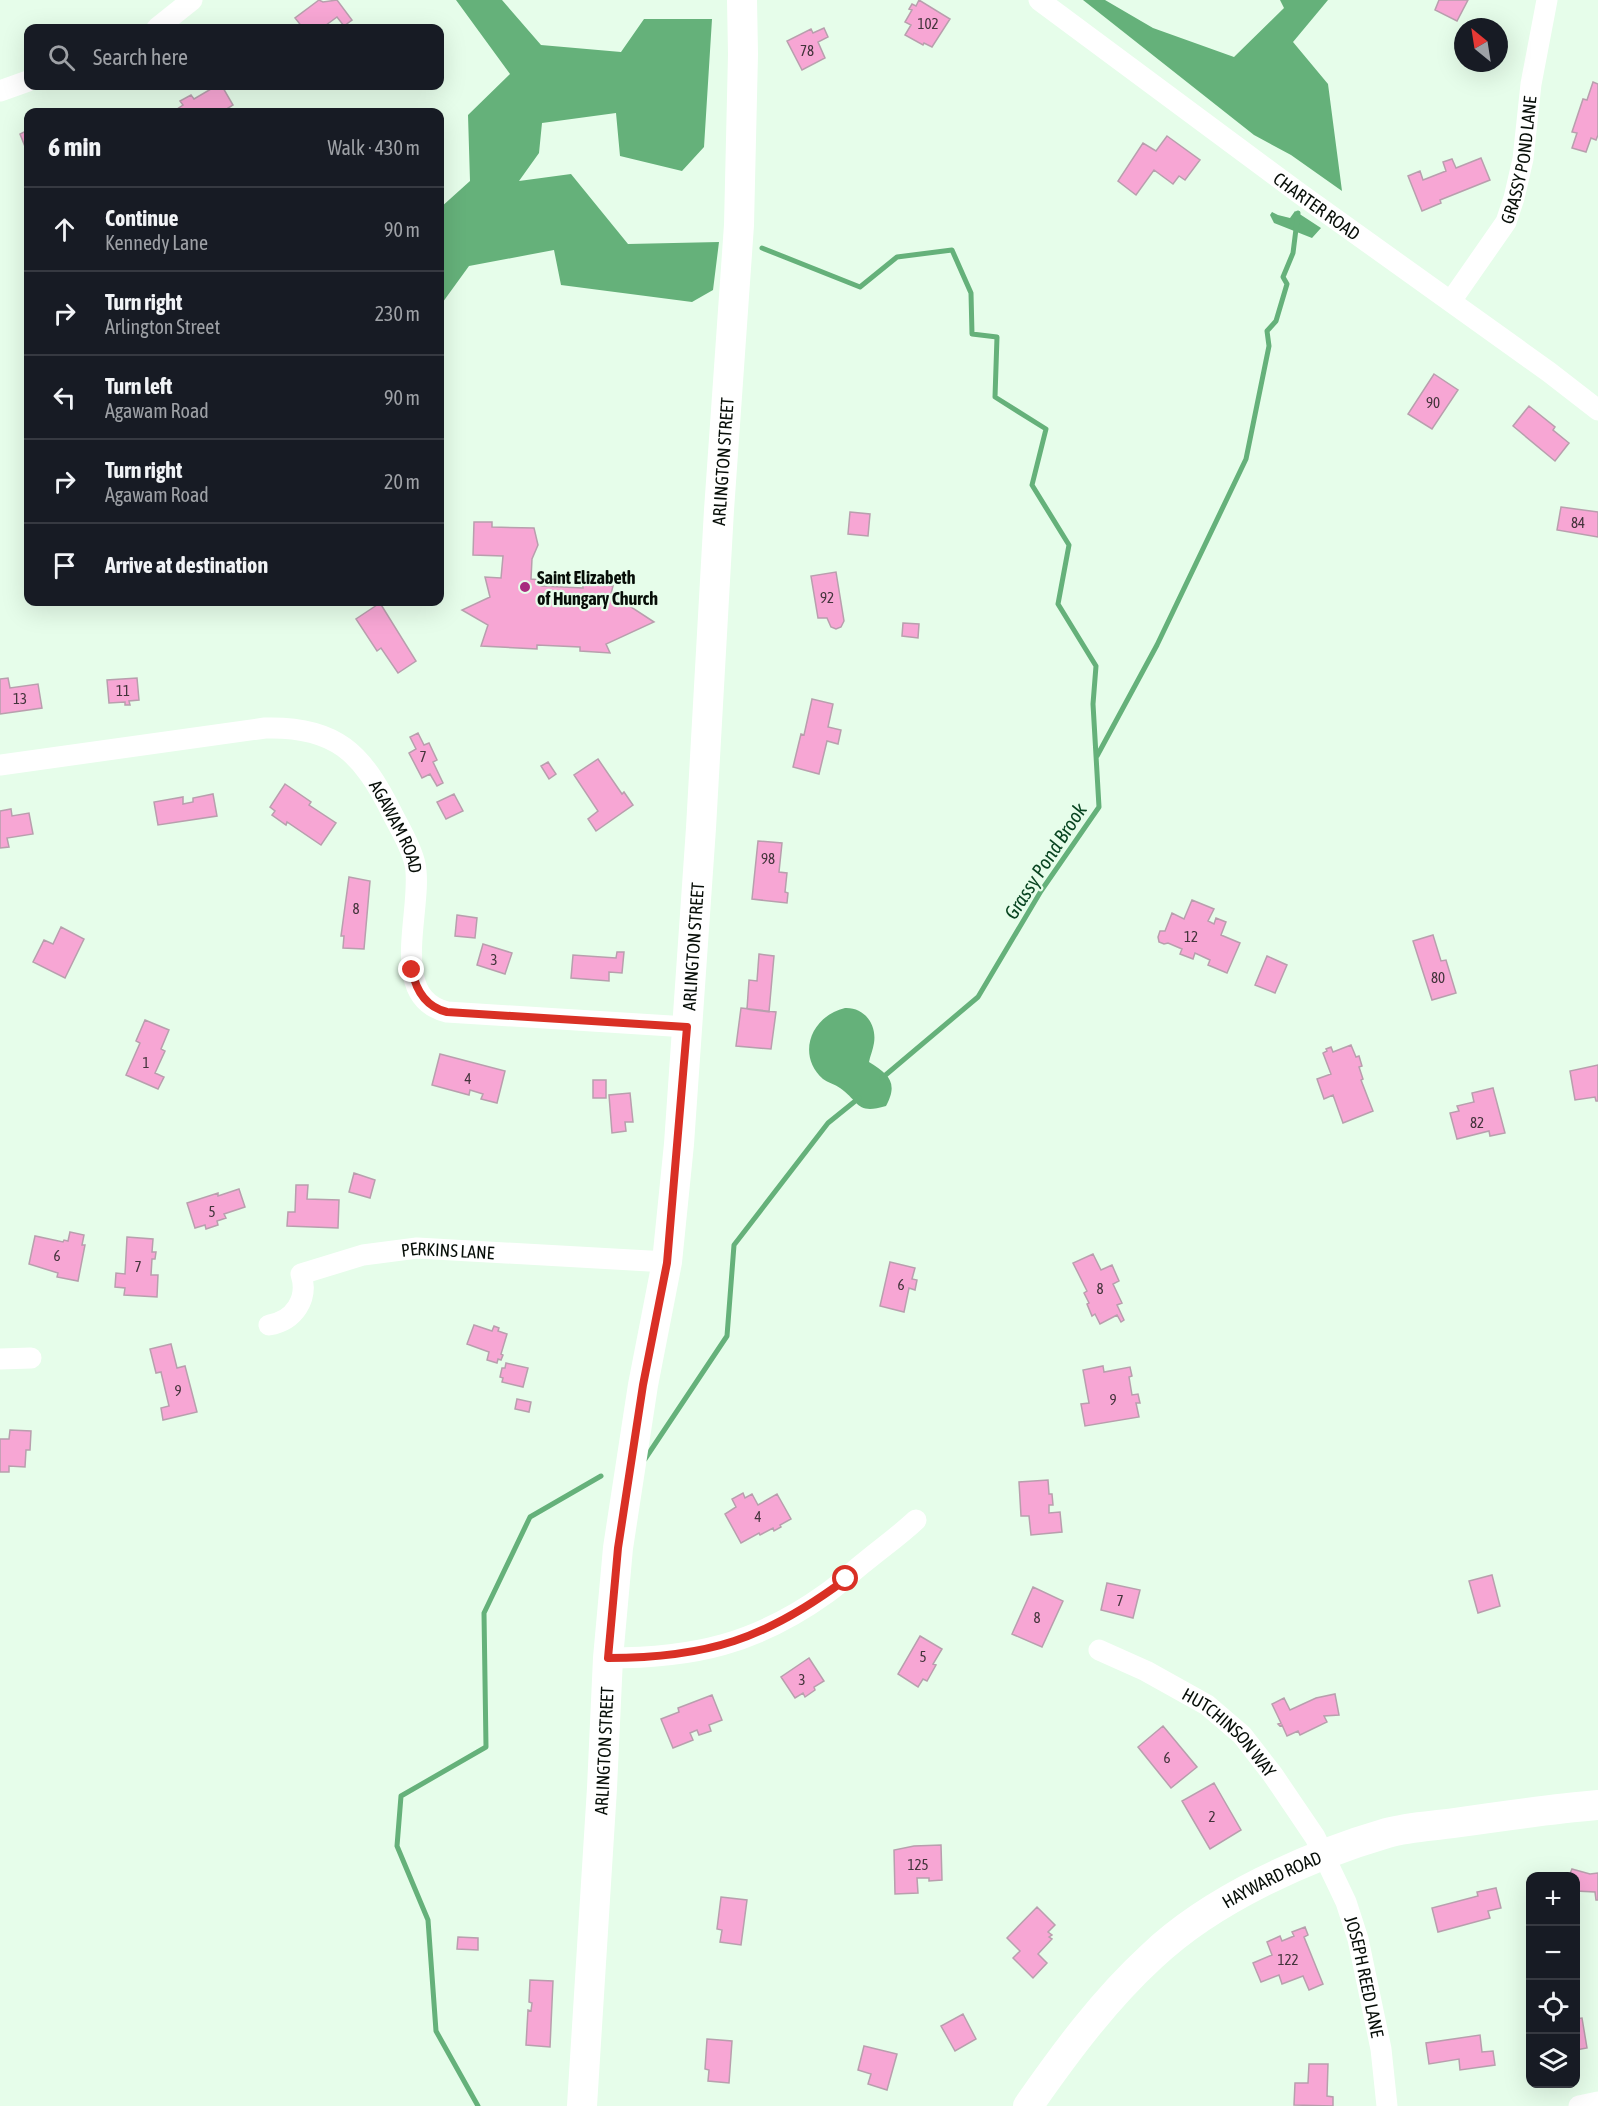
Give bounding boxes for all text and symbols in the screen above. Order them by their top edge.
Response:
house number: 102 [917,15,939,32]
north arrow [1454,18,1508,72]
search box [24,24,444,90]
icon: search [45,41,78,74]
house number: 78 [800,42,814,59]
text: Search here [93,44,188,70]
street label: GRASSY POND LANE [1496,95,1540,226]
text: 6 min [48,132,101,162]
text: Walk · 430 m [328,136,420,159]
street label: CHARTER ROAD [1270,167,1365,244]
text: Continue [105,205,179,231]
icon: ahead [48,213,81,246]
text: 90 m [384,218,420,241]
text: Kennedy Lane [105,231,208,254]
text: Turn right [105,289,182,315]
icon: right [48,297,81,330]
text: 230 m [375,302,420,325]
text: Arlington Street [105,315,220,338]
text: Turn left [105,373,172,399]
icon: left [48,381,81,414]
text: 90 m [384,386,420,409]
house number: 90 [1426,394,1440,411]
street label: ARLINGTON STREET [708,397,737,526]
text: Agawam Road [105,399,209,422]
text: Turn right [105,457,182,483]
icon: right [48,465,81,498]
text: 20 m [384,470,420,493]
text: Agawam Road [105,483,209,506]
house number: 84 [1571,514,1585,531]
icon: arrive [48,549,81,582]
text: Arrive at destination [105,552,268,578]
place label: Saint Elizabeth of Hungary Church [537,567,658,609]
marker: Saint Elizabeth of Hungary Church [518,580,532,594]
house number: 92 [820,589,834,606]
house number: 11 [116,682,130,699]
house number: 13 [13,690,27,707]
house number: 7 [419,748,427,765]
street label: AGAWAM ROAD [366,776,427,874]
water label: Grassy Pond Brook [999,799,1091,923]
house number: 98 [761,850,775,867]
street label: ARLINGTON STREET [678,882,708,1011]
house number: 8 [352,900,360,917]
house number: 12 [1184,928,1198,945]
house number: 3 [490,951,498,968]
route end [398,956,424,982]
house number: 80 [1431,969,1445,986]
house number: 1 [142,1054,150,1071]
house number: 4 [464,1070,472,1087]
house number: 82 [1470,1114,1484,1131]
house number: 5 [208,1203,216,1220]
street label: PERKINS LANE [400,1237,495,1263]
house number: 6 [53,1247,61,1264]
house number: 7 [134,1258,142,1275]
house number: 6 [897,1276,905,1293]
house number: 8 [1096,1280,1104,1297]
house number: 9 [174,1382,182,1399]
house number: 9 [1109,1391,1117,1408]
house number: 4 [754,1508,762,1525]
route start [832,1565,858,1591]
house number: 7 [1116,1592,1124,1609]
house number: 8 [1033,1609,1041,1626]
house number: 5 [919,1648,927,1665]
house number: 3 [798,1671,806,1688]
street label: HUTCHINSON WAY [1179,1683,1281,1781]
street label: ARLINGTON STREET [590,1686,617,1815]
house number: 6 [1163,1749,1171,1766]
house number: 2 [1208,1808,1216,1825]
street label: HAYWARD ROAD [1218,1846,1324,1912]
house number: 125 [907,1856,929,1873]
map controls [1526,1872,1580,2088]
button: + [1526,1872,1580,1926]
street label: JOSEPH REED LANE [1341,1913,1389,2040]
button: − [1526,1926,1580,1980]
house number: 122 [1277,1951,1299,1968]
button: locate [1526,1980,1580,2034]
button: layers [1526,2034,1580,2088]

